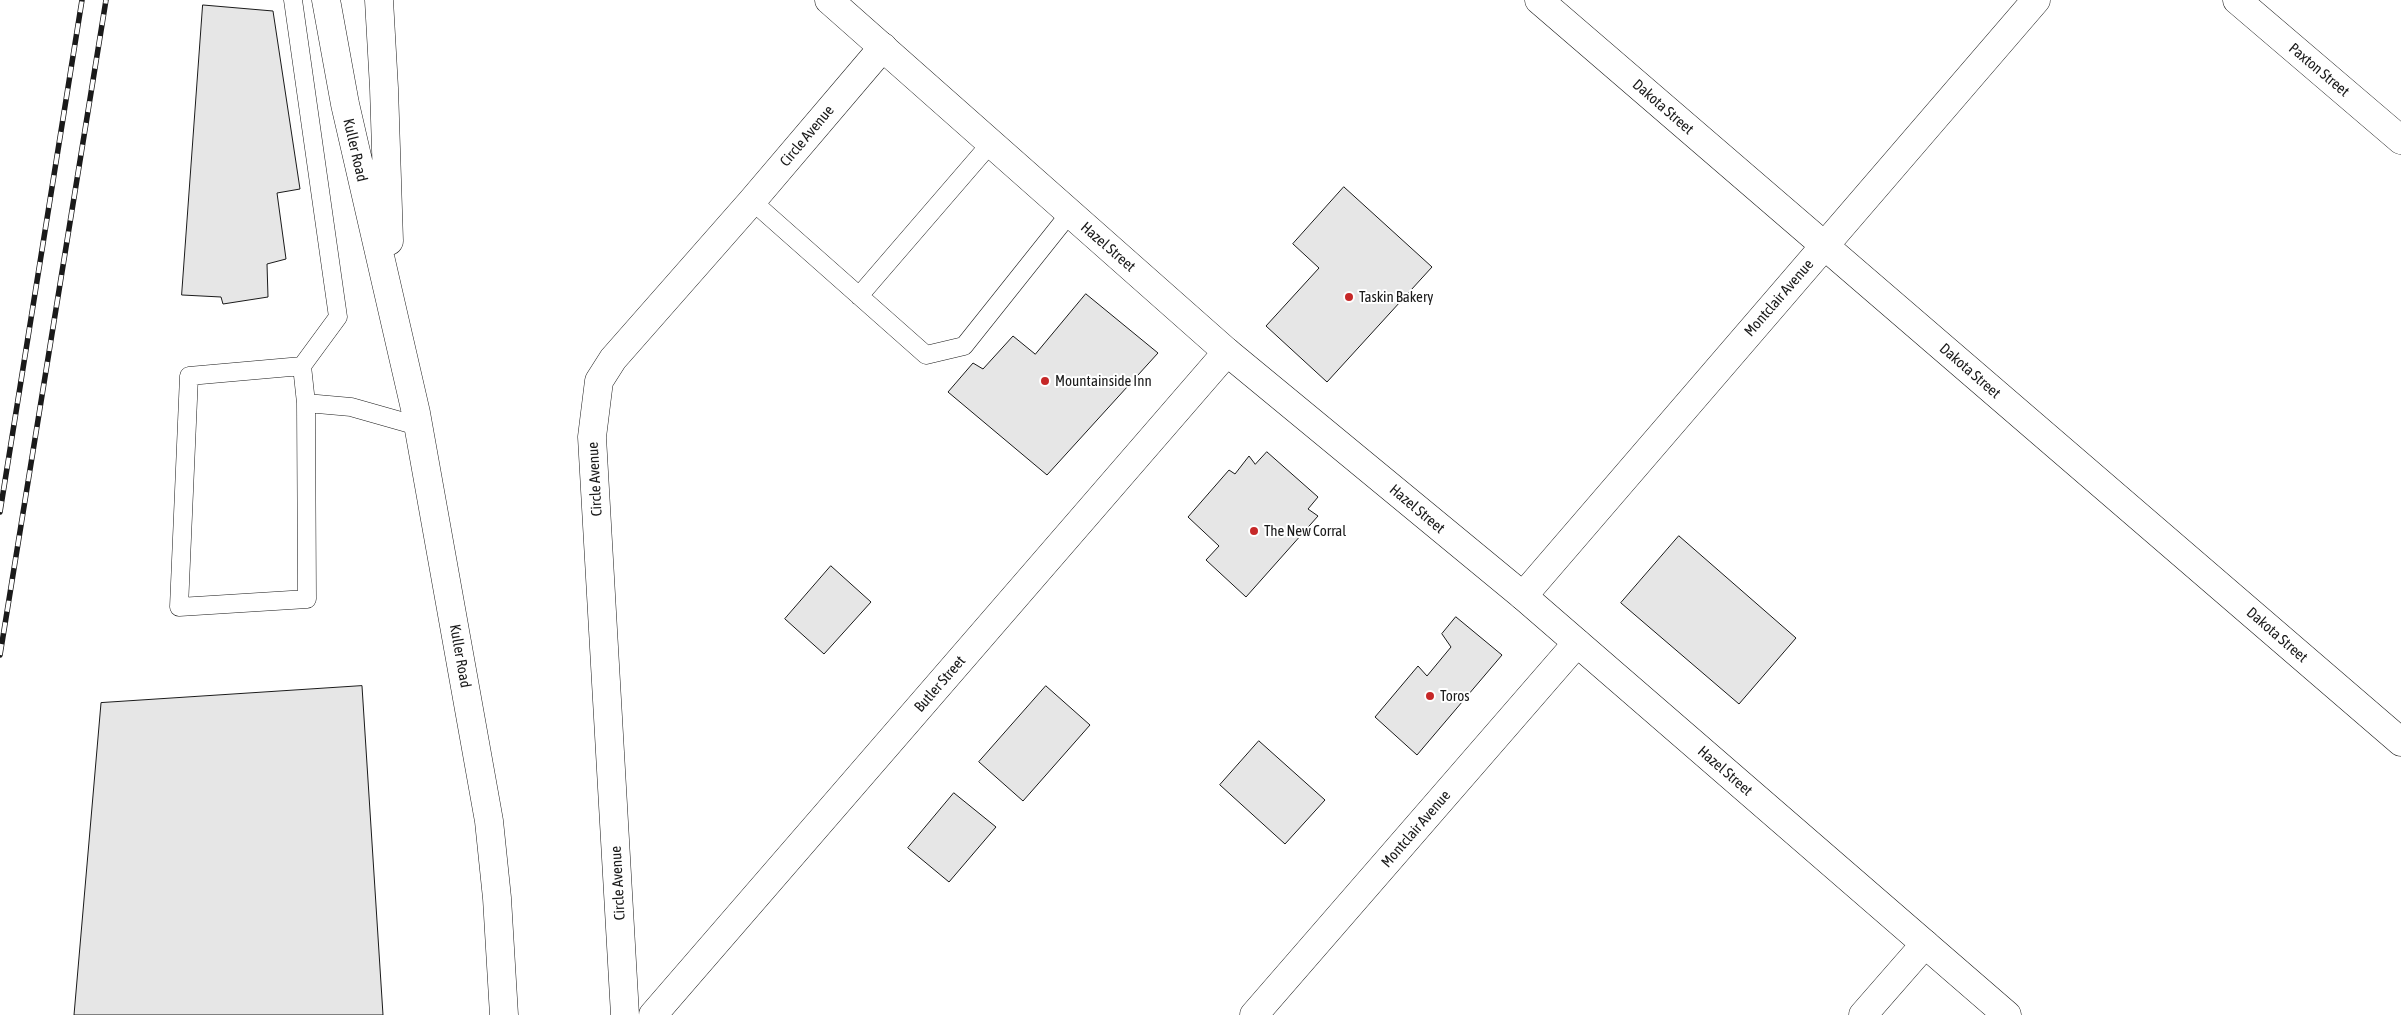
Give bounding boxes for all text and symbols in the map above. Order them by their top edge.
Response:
street label: Paxton Street [2285,39,2353,101]
street label: Dakota Street [1629,76,1697,138]
street label: Circle Avenue [776,102,838,170]
street label: Kuller Road [339,117,371,183]
street label: Hazel Street [1077,218,1139,276]
street label: Montclair Avenue [1741,256,1817,340]
place label: Taskin Bakery [1359,288,1434,306]
marker: Taskin Bakery [1343,291,1355,303]
street label: Dakota Street [1936,340,2004,402]
place label: Mountainside Inn [1055,372,1152,390]
marker: Mountainside Inn [1039,375,1051,387]
street label: Circle Avenue [584,441,606,517]
street label: Hazel Street [1386,481,1448,537]
place label: The New Corral [1264,522,1346,540]
marker: The New Corral [1248,525,1260,537]
street label: Dakota Street [2243,604,2311,666]
street label: Kuller Road [446,623,474,689]
street label: Butler Street [911,652,969,716]
place label: Toros [1440,687,1470,705]
marker: Toros [1424,690,1436,702]
street label: Hazel Street [1694,742,1756,800]
street label: Montclair Avenue [1378,787,1454,871]
street label: Circle Avenue [607,845,629,921]

